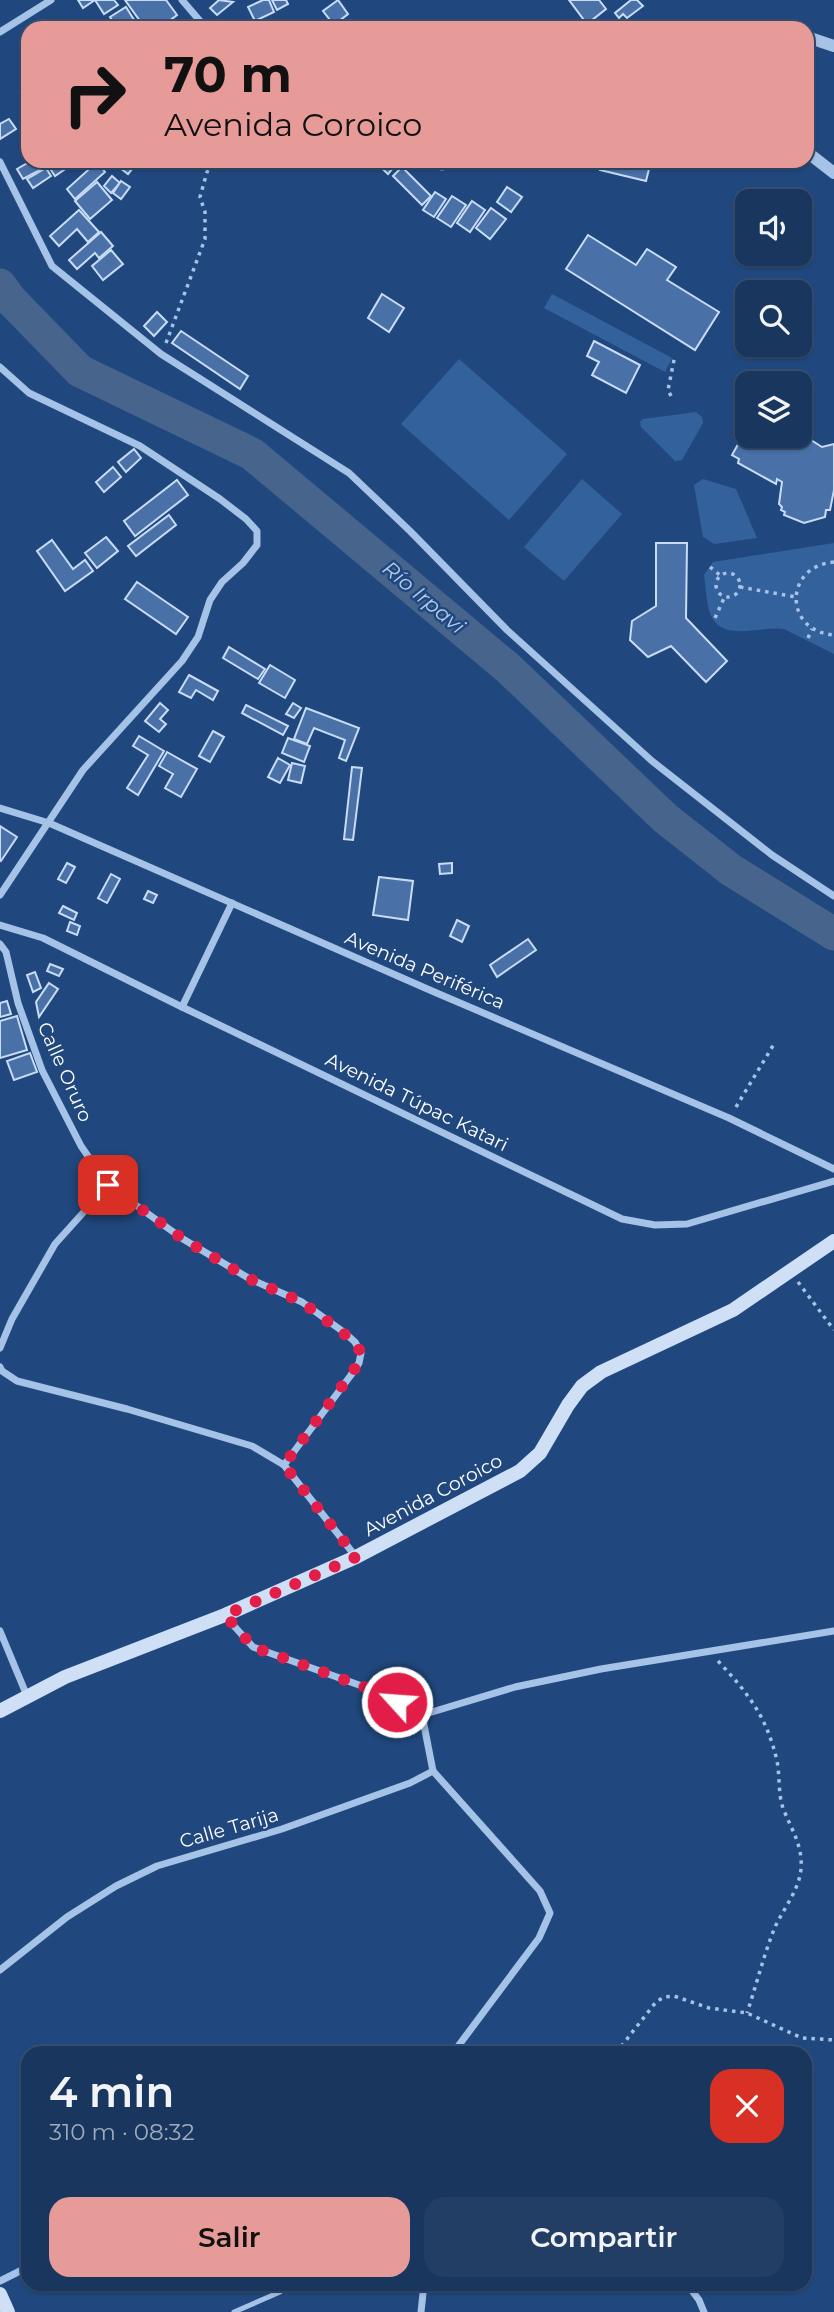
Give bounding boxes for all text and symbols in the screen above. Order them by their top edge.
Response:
text: 70 m [164,45,292,104]
icon: right [49,49,140,140]
text: Avenida Coroico [164,105,422,144]
map controls [735,189,812,448]
button: sound [735,189,812,266]
button: search [735,280,812,357]
button: layers [735,371,812,448]
water label: Río Irpavi [378,555,470,639]
street label: Avenida Periférica [342,926,508,1014]
street label: Calle Oruro [33,1019,97,1126]
street label: Avenida Túpac Katari [322,1048,512,1156]
pin [78,1155,138,1215]
icon: arrive [89,1166,127,1204]
street label: Avenida Coroico [360,1449,506,1541]
position arrow [360,1665,434,1739]
street label: Calle Tarija [177,1803,281,1853]
text: 4 min [49,2066,174,2118]
button: close [710,2069,784,2143]
text: 310 m · 08:32 [49,2118,194,2146]
button: Salir [49,2197,410,2277]
button: Compartir [424,2197,784,2277]

